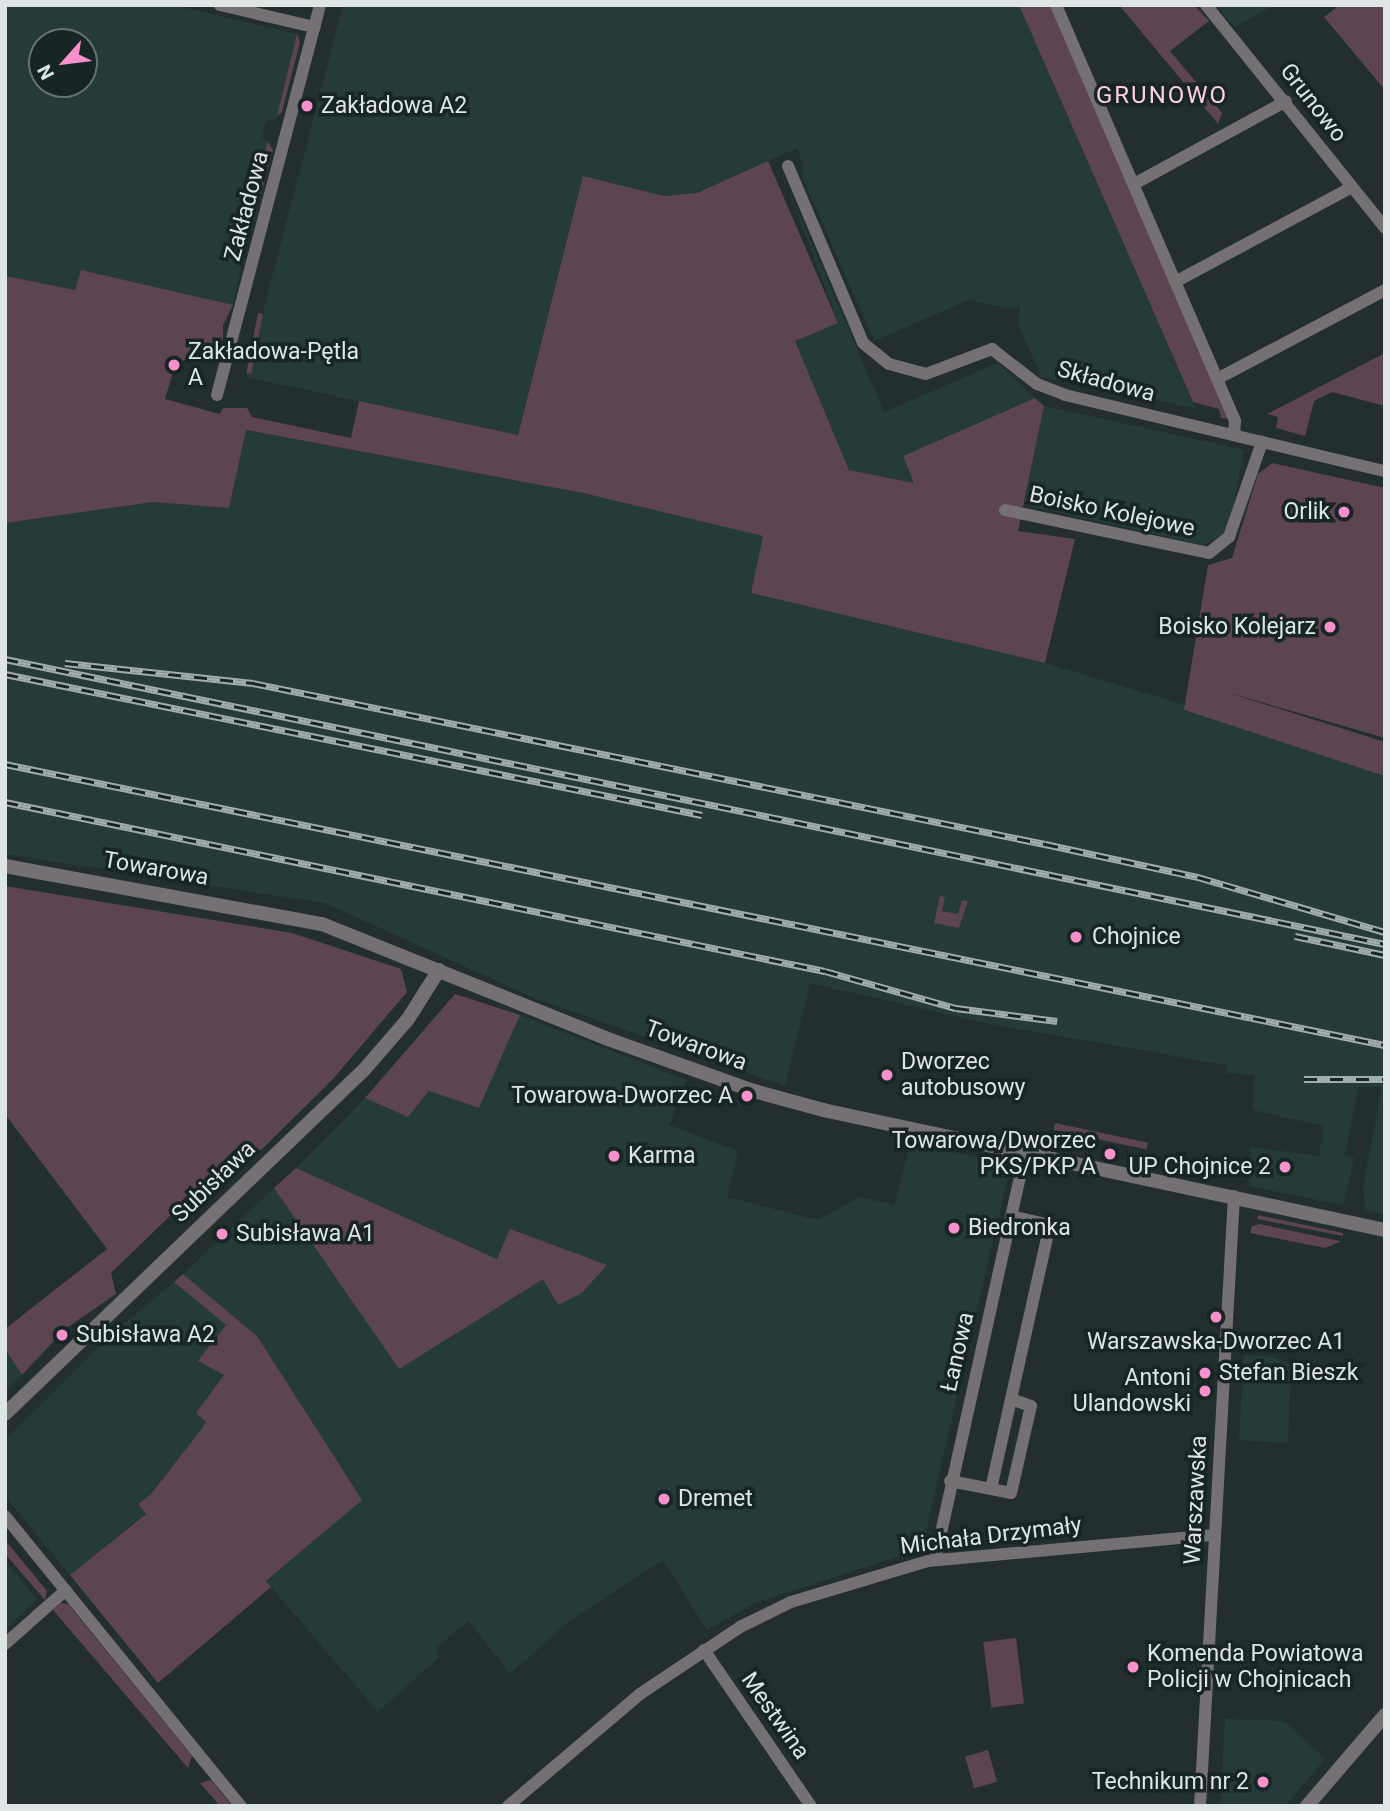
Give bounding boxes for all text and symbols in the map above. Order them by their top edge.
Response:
north arrow [28,28,98,98]
street label: Grunowo [1274,58,1352,148]
text: N [32,61,59,83]
district label: GRUNOWO [1097,82,1227,110]
place label: Zakładowa A2 [321,92,467,120]
marker: Zakładowa A2 [299,98,315,114]
street label: Zakładowa [219,148,275,264]
place label: Zakładowa-Pętla A [188,338,359,392]
street label: Składowa [1054,356,1158,408]
marker: Zakładowa-Pętla A [166,357,182,373]
street label: Boisko Kolejowe [1027,481,1197,543]
place label: Orlik [1284,498,1330,526]
marker: Orlik [1336,504,1352,520]
place label: Boisko Kolejarz [1158,613,1316,641]
marker: Boisko Kolejarz [1322,619,1338,635]
street label: Towarowa [101,846,211,892]
place label: Chojnice [1092,923,1181,951]
marker: Chojnice [1066,927,1086,947]
street label: Towarowa [641,1015,751,1077]
place label: Dworzec autobusowy [901,1048,1025,1102]
marker: Dworzec autobusowy [879,1067,895,1083]
place label: Towarowa-Dworzec A [511,1082,733,1110]
marker: Towarowa-Dworzec A [739,1088,755,1104]
place label: Towarowa/Dworzec PKS/PKP A [892,1127,1096,1181]
street label: Subisława [167,1136,261,1228]
place label: Karma [628,1142,695,1170]
marker: Towarowa/Dworzec PKS/PKP A [1102,1146,1118,1162]
marker: Karma [606,1148,622,1164]
place label: UP Chojnice 2 [1128,1153,1271,1181]
marker: UP Chojnice 2 [1277,1159,1293,1175]
place label: Biedronka [968,1214,1071,1242]
place label: Subisława A1 [236,1220,375,1248]
marker: Biedronka [946,1220,962,1236]
marker: Subisława A1 [214,1226,230,1242]
marker: Warszawska-Dworzec A1 [1208,1309,1224,1325]
street label: Łanowa [935,1310,981,1394]
place label: Subisława A2 [76,1321,215,1349]
marker: Subisława A2 [54,1327,70,1343]
place label: Warszawska-Dworzec A1 [1087,1328,1345,1356]
place label: Stefan Bieszk [1219,1359,1358,1387]
place label: Antoni Ulandowski [1073,1364,1191,1418]
marker: Stefan Bieszk [1197,1365,1213,1381]
marker: Antoni Ulandowski [1197,1383,1213,1399]
street label: Warszawska [1179,1435,1213,1565]
place label: Dremet [678,1485,753,1513]
marker: Dremet [656,1491,672,1507]
street label: Michała Drzymały [899,1511,1083,1561]
place label: Komenda Powiatowa Policji w Chojnicach [1147,1640,1364,1694]
marker: Komenda Powiatowa Policji w Chojnicach [1125,1659,1141,1675]
street label: Mestwina [735,1667,815,1765]
place label: Technikum nr 2 [1092,1768,1249,1796]
marker: Technikum nr 2 [1255,1774,1271,1790]

